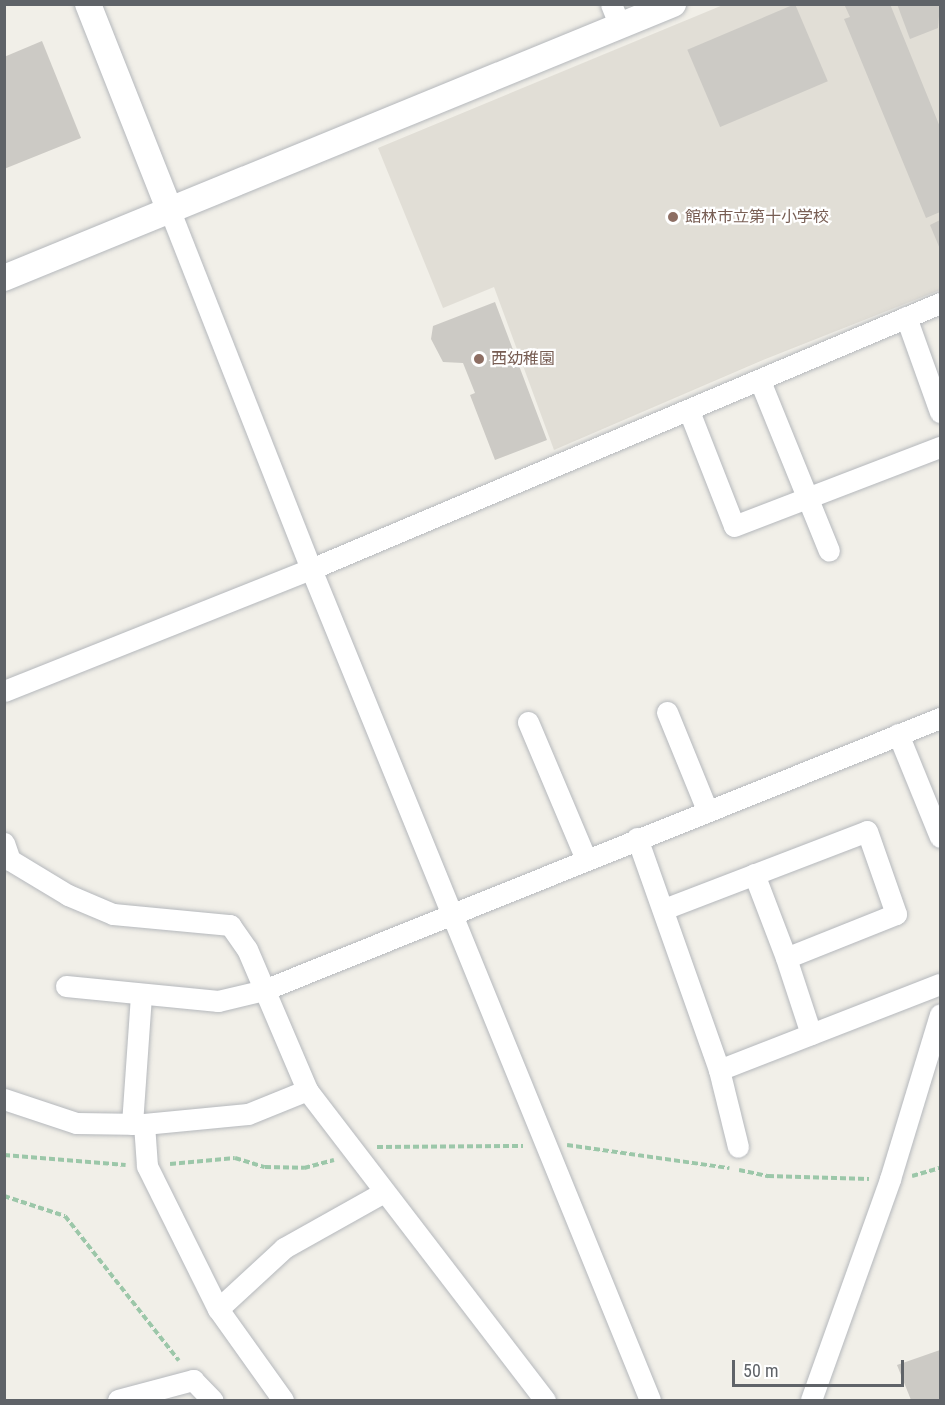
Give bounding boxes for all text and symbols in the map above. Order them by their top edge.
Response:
place label: 館林市立第十小学校 [685,207,829,227]
marker: 館林市立第十小学校 [666,210,680,224]
place label: 西幼稚園 [491,349,555,369]
marker: 西幼稚園 [472,352,486,366]
scale bar [735,1348,908,1386]
text: 50 m [743,1360,778,1381]

